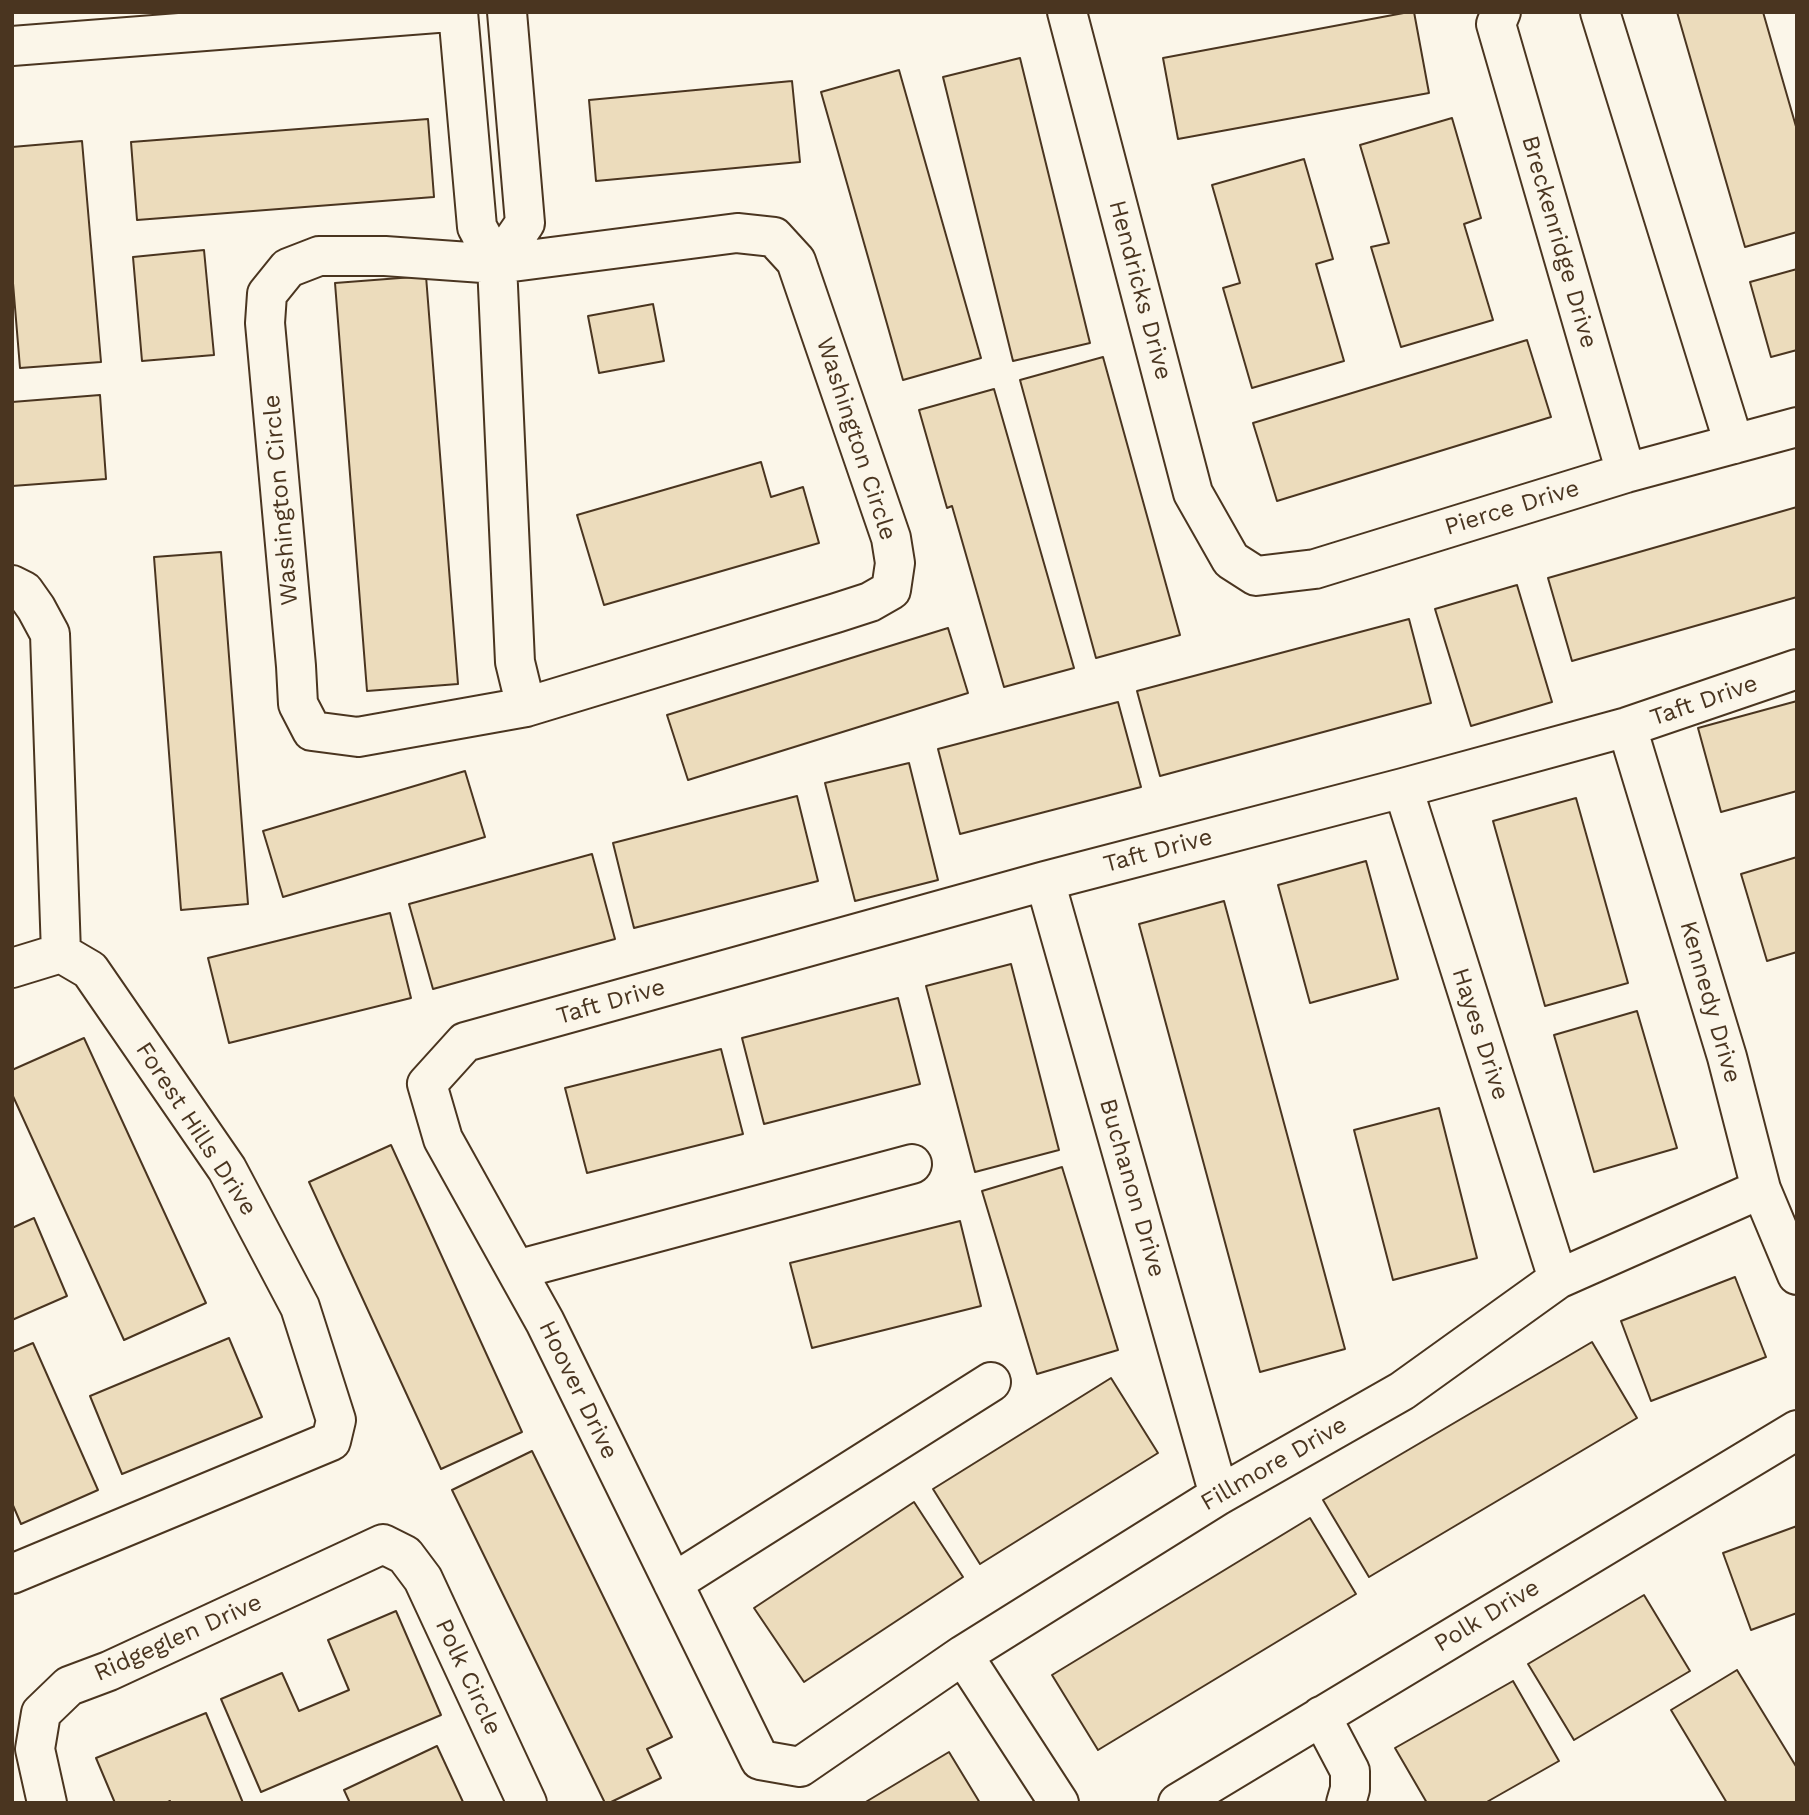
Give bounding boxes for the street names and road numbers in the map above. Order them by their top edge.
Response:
street label: Breckenridge Drive [1515,132,1603,352]
street label: Hendricks Drive [1102,197,1178,383]
street label: Washington Circle [810,334,902,544]
street label: Washington Circle [257,393,305,607]
street label: Pierce Drive [1441,474,1583,542]
street label: Taft Drive [1647,669,1761,733]
street label: Taft Drive [1100,823,1216,879]
street label: Kennedy Drive [1673,918,1747,1086]
street label: Hayes Drive [1445,964,1515,1104]
street label: Taft Drive [553,973,669,1031]
street label: Forest Hills Drive [129,1037,263,1221]
street label: Buchanon Drive [1093,1095,1171,1281]
street label: Hoover Drive [532,1316,624,1464]
street label: Fillmore Drive [1196,1411,1352,1517]
street label: Polk Drive [1429,1573,1545,1659]
street label: Ridgeglen Drive [90,1588,266,1688]
street label: Polk Circle [429,1614,507,1740]

